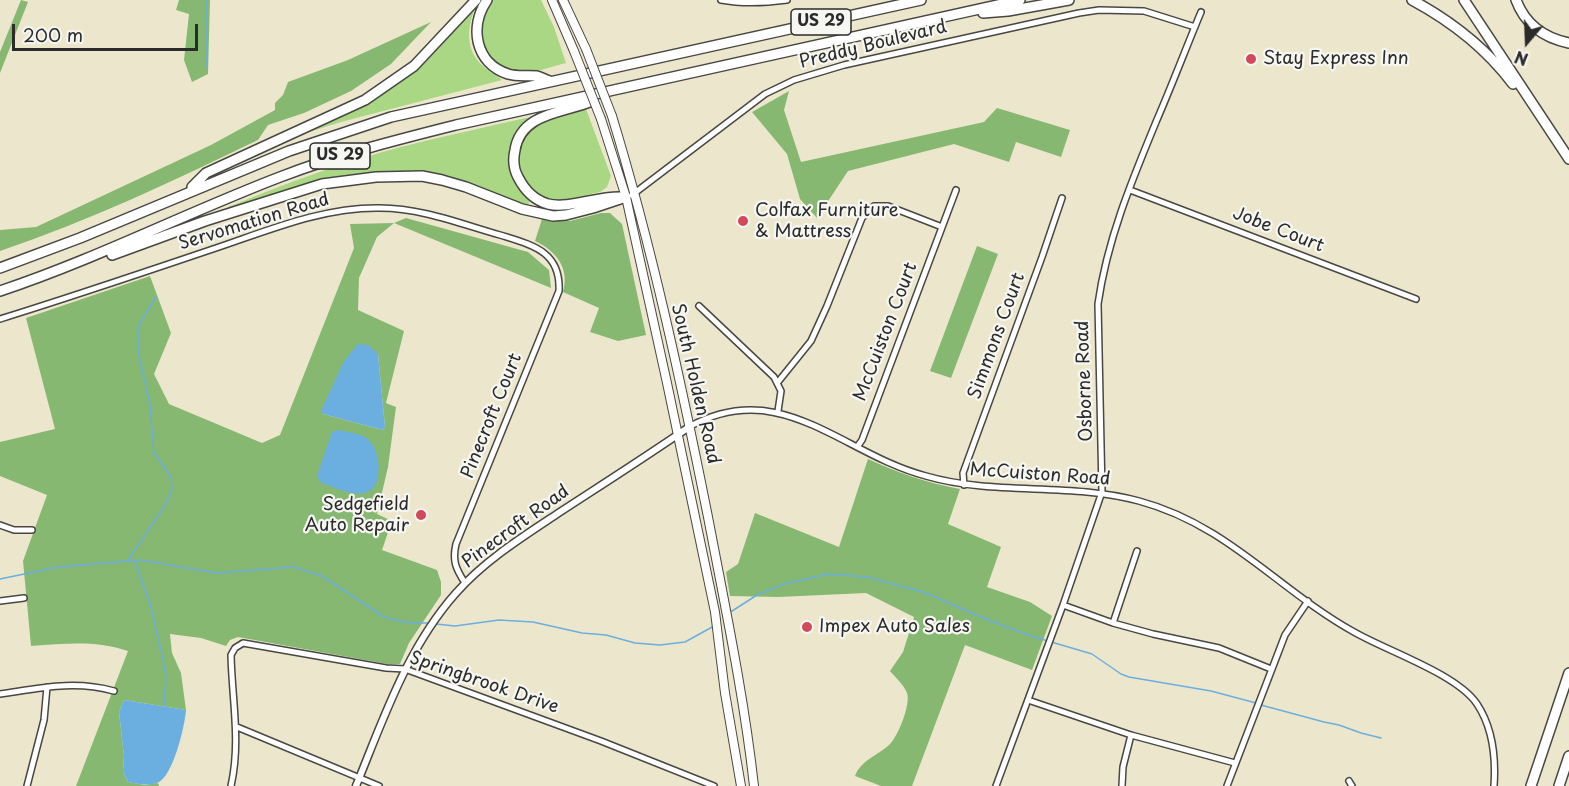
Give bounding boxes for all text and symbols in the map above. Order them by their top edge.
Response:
road number: US 29 [791,9,851,35]
scale bar [15,12,201,50]
north arrow [1497,12,1557,72]
street label: Preddy Boulevard [797,16,949,74]
text: 200 m [23,21,83,48]
text: N [1511,46,1531,72]
place label: Stay Express Inn [1263,48,1409,70]
marker: Stay Express Inn [1244,52,1258,66]
road number: US 29 [310,143,370,169]
street label: Servomation Road [176,189,332,255]
place label: Colfax Furniture & Mattress [755,200,899,242]
street label: Jobe Court [1229,203,1327,257]
marker: Colfax Furniture & Mattress [736,214,750,228]
street label: McCuiston Court [850,260,922,404]
street label: Simmons Court [964,270,1030,402]
street label: South Holden Road [666,302,724,466]
street label: Osborne Road [1072,320,1098,442]
street label: Pinecroft Court [457,350,527,482]
street label: McCuiston Road [969,459,1111,491]
street label: Pinecroft Road [458,481,574,573]
place label: Sedgefield Auto Repair [305,494,409,536]
marker: Sedgefield Auto Repair [414,508,428,522]
place label: Impex Auto Sales [819,616,970,638]
marker: Impex Auto Sales [800,620,814,634]
street label: Springbrook Drive [407,647,561,719]

